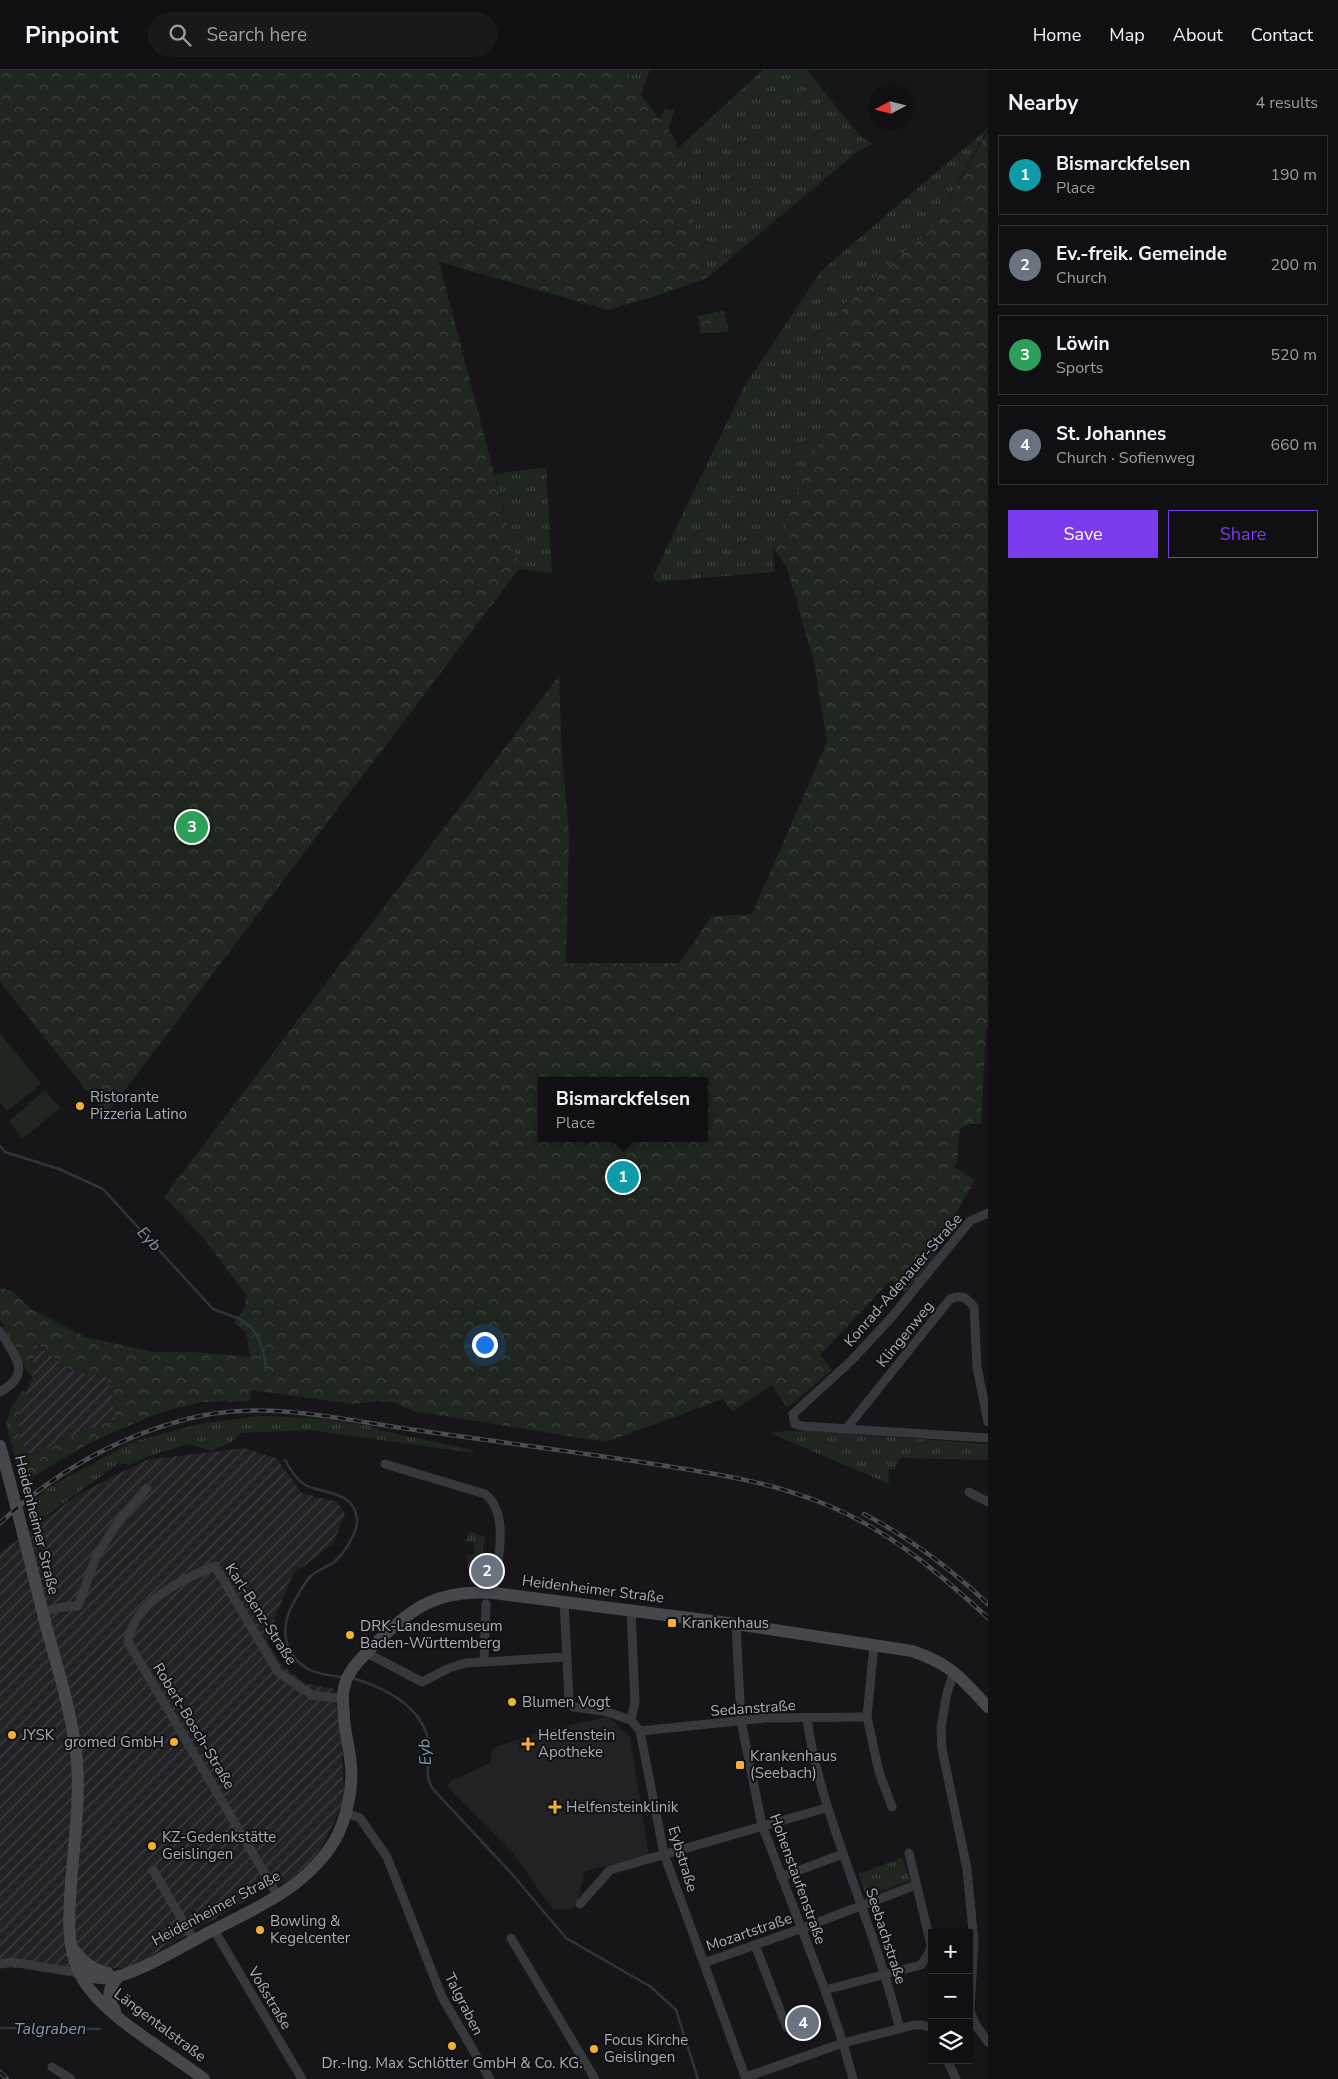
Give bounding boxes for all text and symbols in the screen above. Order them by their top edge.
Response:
search box [148,12,498,57]
text: Pinpoint [25,19,118,51]
icon: search [166,21,194,49]
text: Search here [206,22,307,48]
text: Home [1033,23,1081,47]
text: Map [1109,23,1145,47]
text: About [1173,23,1223,47]
text: Contact [1251,23,1313,47]
north arrow [868,85,913,130]
text: Nearby [1008,89,1078,117]
text: 4 results [1256,92,1318,114]
text: Bismarckfelsen [1056,151,1190,177]
text: 1 [1020,164,1030,186]
text: 190 m [1270,164,1317,186]
text: Place [1056,177,1095,199]
text: Ev.-freik. Gemeinde [1056,241,1227,267]
text: 2 [1020,254,1030,276]
text: 200 m [1270,254,1317,276]
text: Church [1056,267,1107,289]
text: Löwin [1056,331,1110,357]
text: 3 [1020,344,1030,366]
text: 520 m [1270,344,1317,366]
text: Sports [1056,357,1104,379]
text: St. Johannes [1056,421,1166,447]
text: 4 [1020,434,1030,456]
text: 660 m [1270,434,1317,456]
text: Church · Sofienweg [1056,447,1195,469]
button: Save [1008,510,1158,558]
button: Share [1168,510,1318,558]
pin: 3 [176,808,208,846]
popup [538,1077,708,1142]
text: Bismarckfelsen [556,1086,690,1112]
place label: Ristorante Pizzeria Latino [90,1087,187,1124]
marker: Ristorante Pizzeria Latino [74,1100,86,1112]
text: Place [556,1112,595,1134]
pin: 1 [607,1158,639,1196]
street label: Konrad-Adenauer-Straße [839,1209,967,1351]
water label: Eyb [132,1222,166,1256]
street label: Klingenweg [872,1296,938,1372]
your location [472,1332,498,1358]
street label: Heidenheimer Straße [10,1453,64,1597]
pin: 2 [471,1552,503,1590]
street label: Karl-Benz-Straße [221,1559,301,1669]
street label: Heidenheimer Straße [521,1570,665,1608]
place label: Krankenhaus [682,1613,769,1633]
place label: DRK-Landesmuseum Baden-Württemberg [360,1616,503,1653]
marker: Krankenhaus [666,1617,678,1629]
marker: DRK-Landesmuseum Baden-Württemberg [344,1629,356,1641]
street label: Robert-Bosch-Straße [148,1659,240,1793]
place label: Blumen Vogt [522,1692,611,1712]
street label: Sedanstraße [710,1695,796,1721]
marker: Blumen Vogt [506,1696,518,1708]
place label: JYSK [21,1725,55,1745]
place label: Helfenstein Apotheke [538,1725,615,1762]
marker: JYSK [6,1729,18,1741]
place label: gromed GmbH [64,1732,164,1752]
marker: gromed GmbH [168,1736,180,1748]
water label: Eyb [413,1738,437,1766]
marker: Helfenstein Apotheke [522,1738,534,1750]
place label: Krankenhaus (Seebach) [750,1746,837,1783]
marker: Krankenhaus (Seebach) [734,1759,746,1771]
place label: Helfensteinklinik [566,1797,679,1817]
marker: Helfensteinklinik [548,1800,562,1814]
street label: Hohenstaufenstraße [765,1811,831,1947]
street label: Eybstraße [664,1824,702,1894]
place label: KZ-Gedenkstätte Geislingen [162,1827,276,1864]
marker: KZ-Gedenkstätte Geislingen [146,1840,158,1852]
street label: Heidenheimer Straße [148,1866,284,1950]
street label: Seebachstraße [861,1885,911,1987]
street label: Mozartstraße [703,1908,795,1956]
place label: Bowling & Kegelcenter [270,1911,351,1948]
marker: Bowling & Kegelcenter [254,1924,266,1936]
map controls [928,1929,973,2064]
button: + [928,1929,973,1974]
street label: Voßstraße [243,1962,297,2033]
street label: Talgraben [440,1969,488,2039]
button: − [928,1974,973,2019]
street label: Längentalstraße [110,1984,210,2066]
pin: 4 [787,2004,819,2042]
water label: Talgraben [14,2018,86,2040]
button: layers [928,2019,973,2064]
place label: Focus Kirche Geislingen [604,2030,688,2067]
marker: Dr.-Ing. Max Schlötter GmbH & Co. KG. [446,2040,458,2052]
marker: Focus Kirche Geislingen [588,2043,600,2055]
place label: Dr.-Ing. Max Schlötter GmbH & Co. KG. [321,2053,583,2073]

